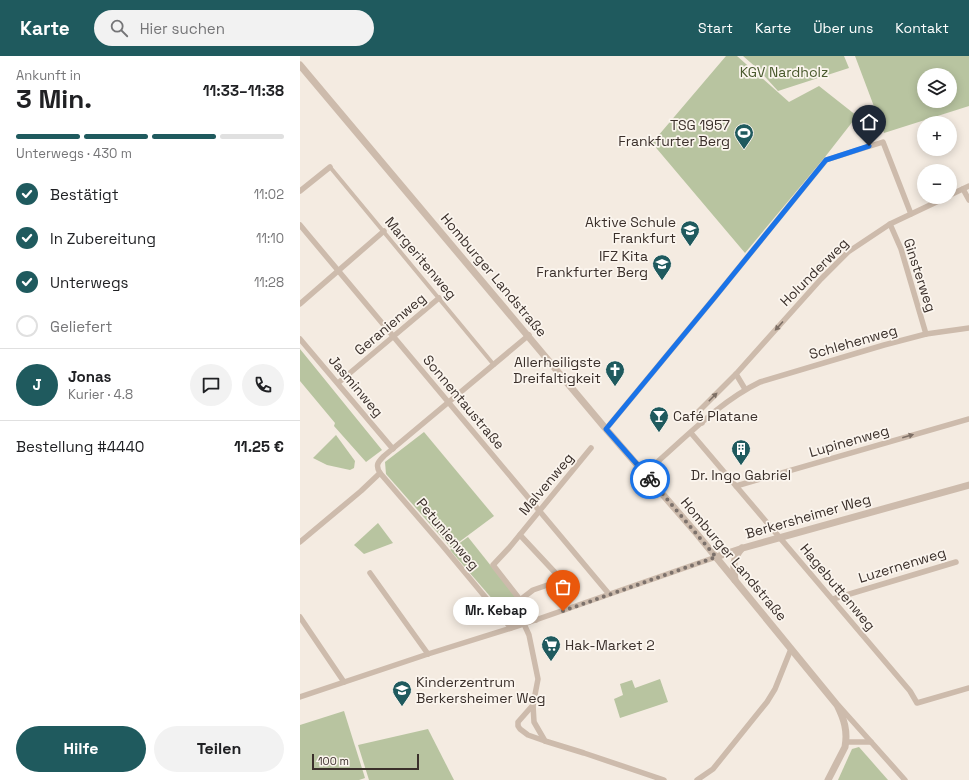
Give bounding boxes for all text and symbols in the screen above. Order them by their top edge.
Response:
search box [94,10,374,46]
text: Karte [20,16,70,41]
icon: search [108,17,130,39]
text: Hier suchen [140,19,225,38]
text: Start [698,19,733,37]
text: Karte [755,19,791,37]
text: Über uns [813,19,873,37]
text: Kontakt [895,19,949,37]
park label: KGV Nardholz [740,63,828,81]
text: Ankunft in [16,67,81,84]
map controls [917,68,957,204]
button: layers [917,68,957,108]
text: 11:33–11:38 [203,81,284,100]
text: 3 Min. [16,82,92,116]
pin [852,105,886,146]
icon: home [858,111,880,133]
place label: TSG 1957 Frankfurter Berg [618,116,730,150]
button: + [917,116,957,156]
sports icon: TSG 1957 Frankfurter Berg [733,122,755,150]
text: Unterwegs · 430 m [16,145,132,162]
button: − [917,164,957,204]
icon: check [16,183,38,205]
text: Bestätigt [50,185,119,204]
text: 11:02 [254,186,284,203]
street label: Homburger Landstraße [437,210,551,340]
street label: Margeritenweg [381,213,461,303]
place label: Aktive Schule Frankfurt [585,213,676,247]
school or university icon: Aktive Schule Frankfurt [679,219,701,247]
icon: check [16,227,38,249]
text: In Zubereitung [50,229,156,248]
text: 11:10 [256,230,284,247]
street label: Holunderweg [776,234,852,310]
street label: Ginsterweg [900,236,940,314]
place label: IFZ Kita Frankfurter Berg [536,247,648,281]
school or university icon: IFZ Kita Frankfurter Berg [651,253,673,281]
icon: check [16,271,38,293]
text: Unterwegs [50,273,128,292]
text: 11:28 [254,274,284,291]
street label: Geranienweg [351,289,429,359]
text: Geliefert [50,317,112,336]
one-way arrow [775,320,784,331]
street label: Schlehenweg [807,321,899,363]
street label: Jasminweg [325,351,387,421]
street label: Sonnentaustraße [419,351,509,453]
place label: Allerheiligste Dreifaltigkeit [513,353,601,387]
church icon: Allerheiligste Dreifaltigkeit [604,359,626,387]
button: chat [190,364,232,406]
button: phone [242,364,284,406]
text: Jonas [68,367,111,386]
text: J [32,375,42,394]
text: Kurier · 4.8 [68,386,133,403]
one-way arrow [708,392,718,402]
bar icon: Café Platane [648,405,670,433]
place label: Café Platane [673,407,758,425]
street label: Lupinenweg [807,421,891,461]
one-way arrow [902,433,914,439]
text: Bestellung #4440 [16,437,144,456]
text: 11.25 € [234,437,284,456]
building icon: Dr. Ingo Gabriel [730,438,752,466]
street label: Malvenweg [515,449,577,519]
courier [630,459,670,499]
place label: Dr. Ingo Gabriel [691,466,791,484]
icon: bike [639,468,661,490]
street label: Berkersheimer Weg [743,489,873,543]
street label: Petunienweg [413,494,483,574]
street label: Homburger Landstraße [677,494,791,624]
street label: Hagebuttenweg [796,540,880,634]
street label: Luzernenweg [856,543,948,587]
pin [546,570,580,611]
icon: bag [552,576,574,598]
callout: Mr. Kebap [453,597,539,625]
text: Mr. Kebap [465,602,527,619]
supermarket icon: Hak-Market 2 [540,634,562,662]
place label: Hak-Market 2 [565,636,655,654]
place label: Kinderzentrum Berkersheimer Weg [416,673,546,707]
school or university icon: Kinderzentrum Berkersheimer Weg [391,679,413,707]
button: Hilfe [16,726,146,772]
button: Teilen [154,726,284,772]
scale bar [312,752,419,771]
text: 100 m [318,754,349,768]

